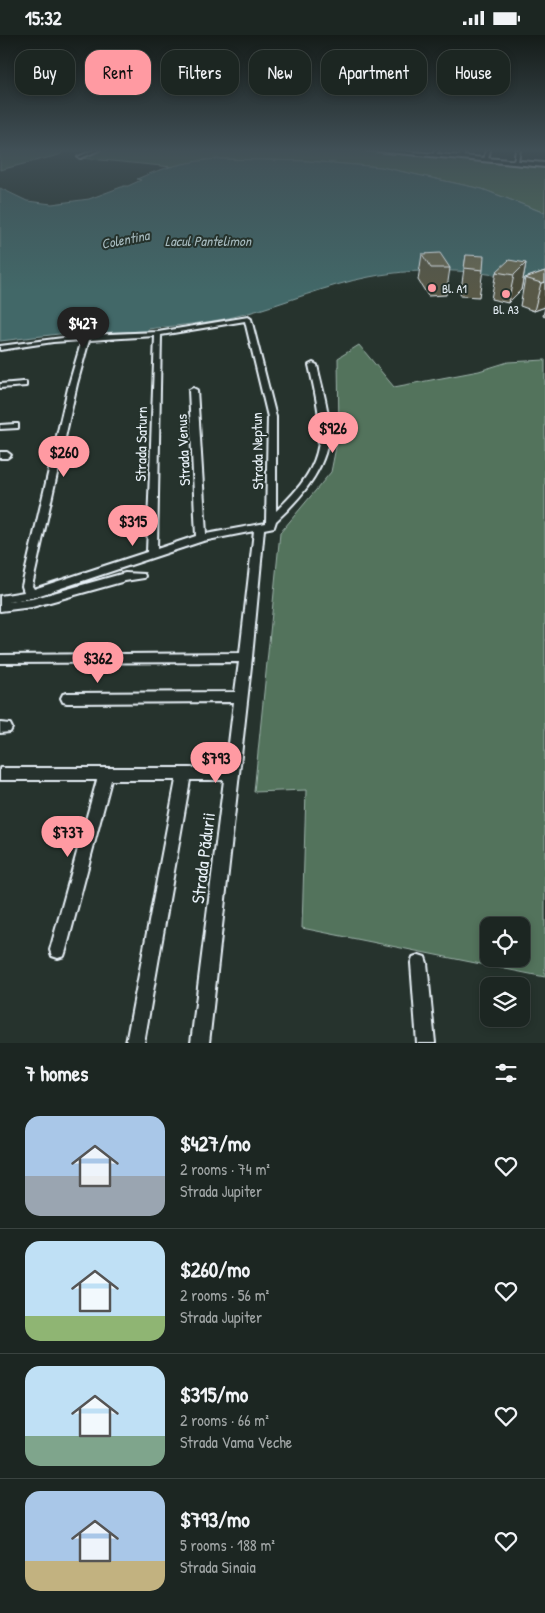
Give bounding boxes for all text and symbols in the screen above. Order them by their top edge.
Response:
text: 15:32 [25,5,62,31]
chip: Buy [15,50,75,95]
chip: Rent [85,50,151,95]
chip: Filters [161,50,239,95]
chip: New [249,50,311,95]
chip: Apartment [321,50,427,95]
chip: House [437,50,510,95]
water label: Colentina [99,225,152,253]
water label: Lacul Pantelimon [165,231,253,250]
place label: Bl. A1 [442,280,467,297]
marker: Bl. A1 [426,282,438,294]
marker: Bl. A3 [500,288,512,300]
place label: Bl. A3 [493,301,519,318]
pin: $427 [53,307,113,349]
text: $427 [68,312,98,334]
street label: Strada Saturn [130,406,152,482]
pin: $926 [303,411,363,454]
street label: Strada Neptun [246,412,268,490]
street label: Strada Venus [171,413,195,486]
text: $926 [319,417,347,439]
pin: $260 [34,435,94,478]
text: $260 [49,441,79,463]
pin: $315 [103,505,163,547]
text: $315 [119,510,147,532]
pin: $362 [68,641,128,684]
text: $362 [83,647,113,669]
pin: $793 [186,741,246,784]
text: $793 [201,747,231,769]
street label: Strada Pădurii [185,811,221,905]
pin: $737 [38,815,98,858]
text: $737 [52,821,84,843]
map controls [480,917,530,1027]
button: locate [480,917,530,967]
button: layers [480,977,530,1027]
text: 7 homes [25,1059,88,1088]
icon: filters [492,1059,520,1087]
text: $427/mo [180,1129,250,1158]
icon: home [65,1136,125,1196]
icon: heart [492,1152,520,1180]
text: 2 rooms · 74 m² [180,1158,270,1180]
text: Strada Jupiter [180,1180,262,1202]
text: $260/mo [180,1255,250,1284]
icon: home [65,1261,125,1321]
icon: heart [492,1277,520,1305]
text: 2 rooms · 56 m² [180,1284,269,1306]
text: Strada Jupiter [180,1306,262,1328]
text: $315/mo [180,1380,248,1409]
icon: home [65,1386,125,1446]
icon: heart [492,1402,520,1430]
text: 2 rooms · 66 m² [180,1409,269,1431]
text: Strada Vama Veche [180,1431,292,1453]
text: $793/mo [180,1505,250,1534]
icon: home [65,1511,125,1571]
icon: heart [492,1527,520,1555]
text: 5 rooms · 188 m² [180,1534,275,1556]
text: Strada Sinaia [180,1556,256,1578]

